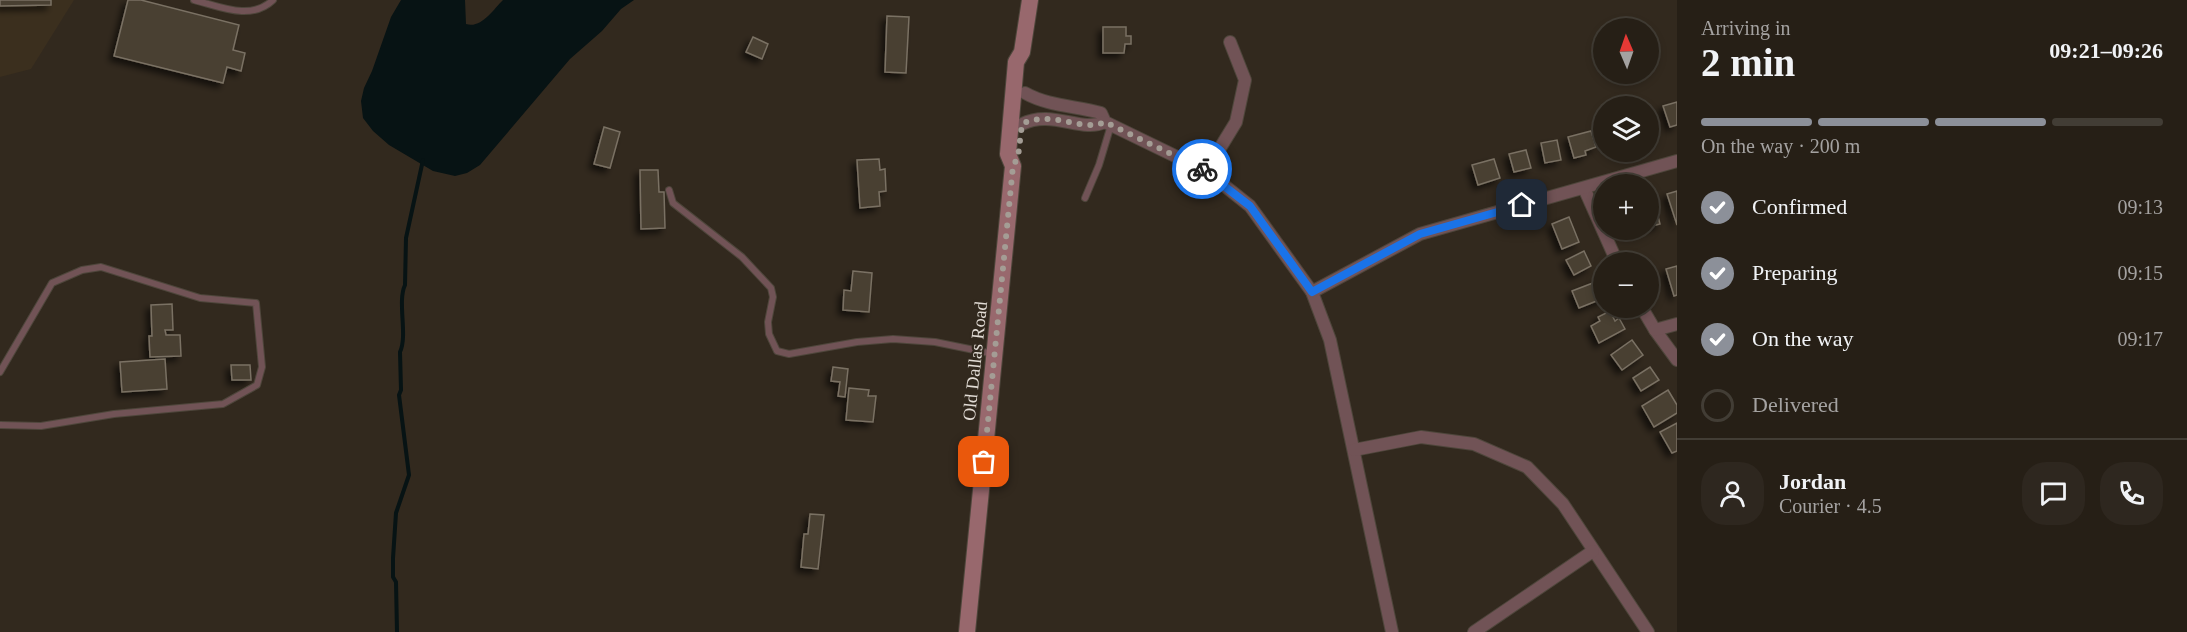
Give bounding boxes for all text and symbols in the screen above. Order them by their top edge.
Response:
text: Arriving in [1701,17,1790,39]
north arrow [1593,18,1659,84]
map controls [1593,18,1659,318]
text: 09:21–09:26 [2049,38,2163,63]
text: 2 min [1701,41,1795,84]
button: layers [1593,96,1659,162]
text: On the way · 200 m [1701,135,1860,157]
courier [1172,139,1232,199]
icon: bike [1186,153,1219,186]
button: + [1593,174,1659,240]
pin [1496,179,1547,230]
icon: home [1505,188,1538,221]
icon: check [1701,191,1734,224]
text: Confirmed [1752,194,1847,219]
text: 09:13 [2117,196,2163,218]
button: − [1593,252,1659,318]
icon: check [1701,257,1734,290]
text: Preparing [1752,260,1838,285]
text: 09:15 [2117,262,2163,284]
street label: Old Dallas Road [959,300,991,422]
icon: check [1701,323,1734,356]
text: On the way [1752,326,1853,351]
text: 09:17 [2117,328,2163,350]
text: Delivered [1752,392,1839,417]
pin [958,436,1009,487]
icon: bag [967,445,1000,478]
button: person [1701,462,1764,525]
button: chat [2022,462,2085,525]
button: phone [2100,462,2163,525]
text: Jordan [1779,469,1846,494]
text: Courier · 4.5 [1779,495,1882,517]

